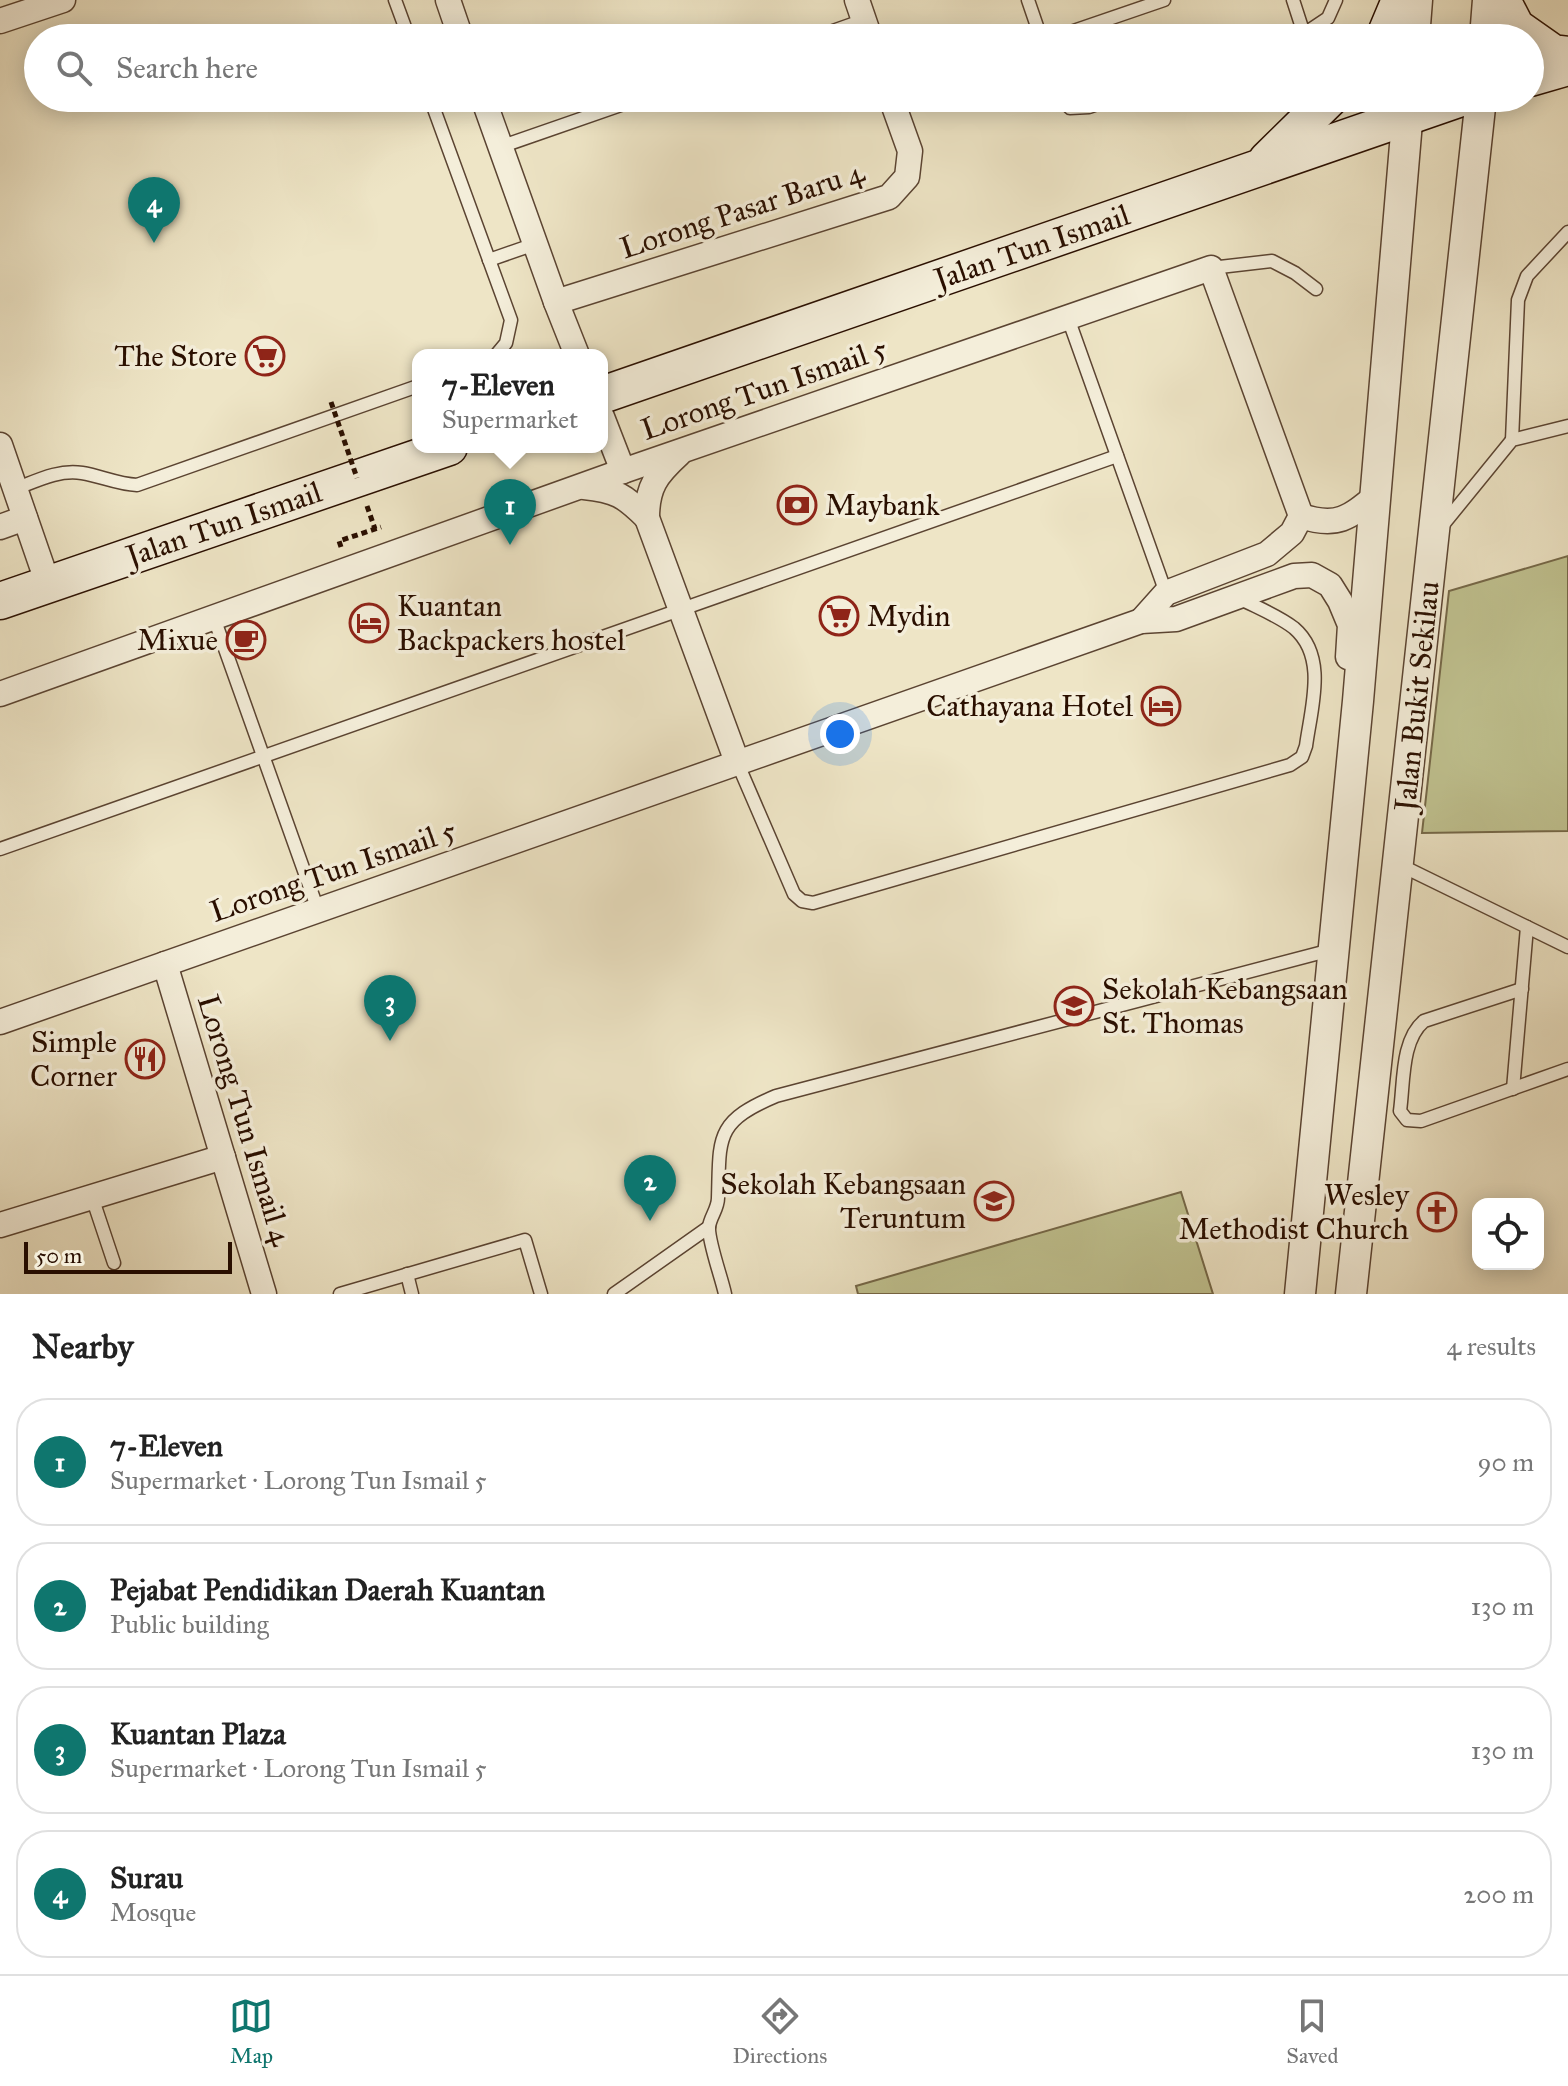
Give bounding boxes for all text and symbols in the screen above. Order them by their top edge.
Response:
search box [24,24,1544,112]
icon: search [52,46,96,90]
text: Search here [116,50,258,86]
street label: Lorong Pasar Baru 4 [616,153,870,266]
pin: 4 [128,177,180,243]
street label: Jalan Tun Ismail [927,196,1135,298]
street label: Lorong Tun Ismail 5 [636,330,892,448]
supermarket icon: The Store [244,335,286,377]
place label: The Store [114,338,237,374]
popup [412,349,608,453]
text: 7-Eleven [442,367,555,403]
text: Supermarket [442,403,578,435]
street label: Jalan Tun Ismail [119,473,327,575]
pin: 1 [484,479,536,545]
bank icon: Maybank [776,484,818,526]
place label: Maybank [825,487,940,523]
street label: Jalan Bukit Sekilau [1387,579,1447,816]
place label: Kuantan Backpackers hostel [397,588,626,658]
supermarket icon: Mydin [818,595,860,637]
place label: Mydin [867,598,951,634]
hotel icon: Kuantan Backpackers hostel [348,602,390,644]
cafe icon: Mixue [225,619,267,661]
place label: Mixue [137,622,218,658]
hotel icon: Cathayana Hotel [1140,685,1182,727]
place label: Cathayana Hotel [926,688,1134,724]
your location [820,714,860,754]
street label: Lorong Tun Ismail 5 [205,812,461,930]
place label: Sekolah Kebangsaan St. Thomas [1102,971,1348,1041]
pin: 3 [364,975,416,1041]
school or university icon: Sekolah Kebangsaan St. Thomas [1053,985,1095,1027]
street label: Lorong Tun Ismail 4 [190,990,301,1251]
place label: Simple Corner [30,1024,118,1094]
restaurant icon: Simple Corner [124,1038,166,1080]
pin: 2 [624,1155,676,1221]
place label: Sekolah Kebangsaan Teruntum [720,1166,966,1236]
place label: Wesley Methodist Church [1179,1177,1410,1247]
school or university icon: Sekolah Kebangsaan Teruntum [973,1180,1015,1222]
church icon: Wesley Methodist Church [1416,1191,1458,1233]
map controls [1472,1198,1544,1270]
button: locate [1472,1198,1544,1270]
scale bar [24,1238,232,1274]
text: 50 m [36,1242,82,1269]
text: Nearby [32,1326,134,1367]
text: 4 results [1447,1330,1536,1362]
text: 7-Eleven [110,1428,223,1464]
text: 1 [55,1446,65,1478]
text: 90 m [1477,1446,1534,1478]
text: Supermarket · Lorong Tun Ismail 5 [110,1464,487,1496]
text: Pejabat Pendidikan Daerah Kuantan [110,1572,545,1608]
text: 2 [54,1590,66,1622]
text: 130 m [1471,1590,1534,1622]
text: Public building [110,1608,269,1640]
text: Kuantan Plaza [110,1716,286,1752]
text: 3 [55,1734,65,1766]
text: 130 m [1471,1734,1534,1766]
text: Supermarket · Lorong Tun Ismail 5 [110,1752,487,1784]
text: Surau [110,1860,183,1896]
text: 4 [53,1878,67,1910]
text: 200 m [1463,1878,1534,1910]
text: Mosque [110,1896,196,1928]
tab: Map [229,1994,273,2069]
tab: Directions [732,1994,827,2069]
tab: Saved [1286,1994,1338,2069]

